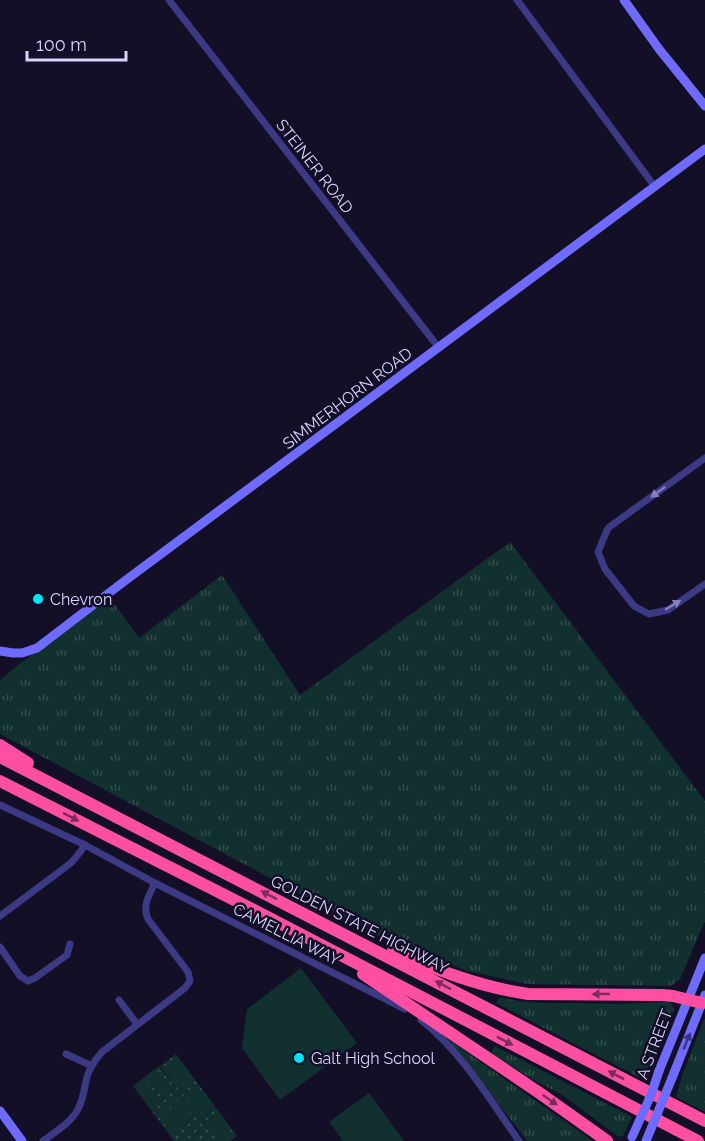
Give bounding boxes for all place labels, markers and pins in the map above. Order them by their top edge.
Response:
place label: Chevron [50,590,112,609]
marker: Chevron [31,592,45,606]
place label: Galt High School [311,1049,435,1068]
marker: Galt High School [292,1051,306,1065]

